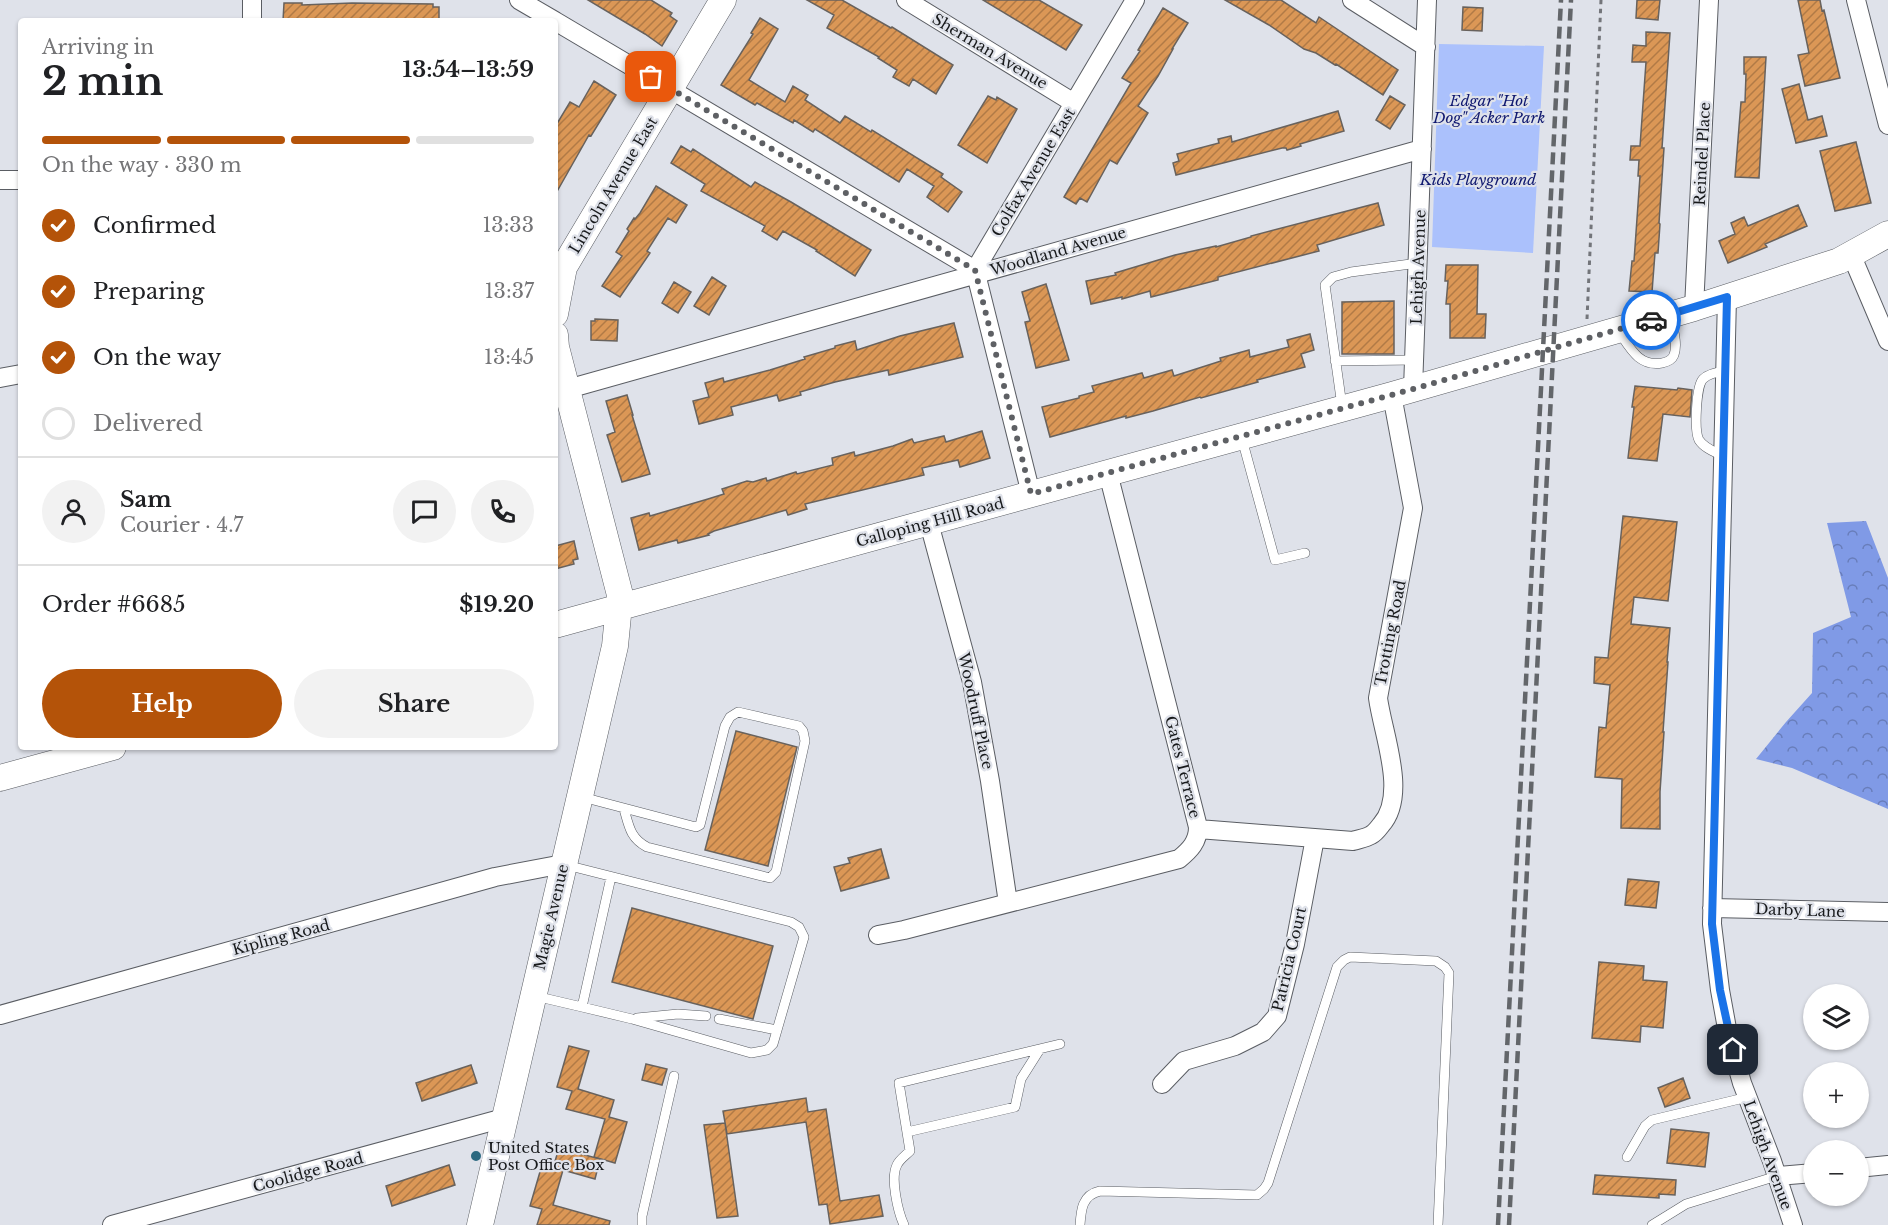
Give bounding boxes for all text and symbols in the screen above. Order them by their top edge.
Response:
street label: Sherman Avenue [929,9,1051,93]
text: Arriving in [42,35,154,59]
pin [625,51,676,102]
text: 13:54–13:59 [403,56,534,83]
text: 2 min [42,57,163,106]
icon: bag [634,60,667,93]
park label: Edgar "Hot Dog" Acker Park [1432,91,1545,127]
street label: Reindel Place [1690,102,1714,206]
street label: Colfax Avenue East [987,104,1079,240]
street label: Lincoln Avenue East [565,113,662,257]
text: On the way · 330 m [42,153,241,177]
park label: Kids Playground [1419,170,1536,189]
icon: check [42,209,75,242]
street label: Lehigh Avenue [1406,209,1430,325]
text: Confirmed [93,212,216,239]
text: 13:33 [482,213,534,237]
street label: Woodland Avenue [987,222,1128,280]
icon: check [42,275,75,308]
text: Preparing [93,278,204,305]
text: 13:37 [485,279,534,303]
courier [1621,290,1681,350]
icon: car [1635,304,1668,337]
icon: check [42,341,75,374]
text: On the way [93,344,221,371]
text: 13:45 [484,345,534,369]
text: Delivered [93,410,203,437]
button: person [42,480,105,543]
button: chat [393,480,456,543]
button: phone [471,480,534,543]
text: Sam [120,486,172,513]
street label: Galloping Hill Road [854,493,1006,551]
text: Courier · 4.7 [120,513,243,537]
street label: Trotting Road [1370,578,1410,688]
text: Order #6685 [42,591,186,618]
text: $19.20 [459,591,534,618]
street label: Woodruff Place [954,650,998,771]
button: Help [42,669,282,738]
button: Share [294,669,534,738]
street label: Gates Terrace [1161,714,1205,820]
street label: Magie Avenue [530,862,572,972]
street label: Darby Lane [1755,899,1845,921]
street label: Patricia Court [1268,905,1310,1013]
street label: Kipling Road [230,915,332,959]
map controls [1803,984,1869,1206]
button: layers [1803,984,1869,1050]
pin [1707,1024,1758,1075]
icon: home [1716,1033,1749,1066]
button: + [1803,1062,1869,1128]
street label: Lehigh Avenue [1739,1098,1797,1212]
place label: United States Post Office Box [488,1138,604,1174]
button: − [1803,1140,1869,1206]
street label: Coolidge Road [251,1148,365,1196]
marker: United States Post Office Box [469,1149,483,1163]

